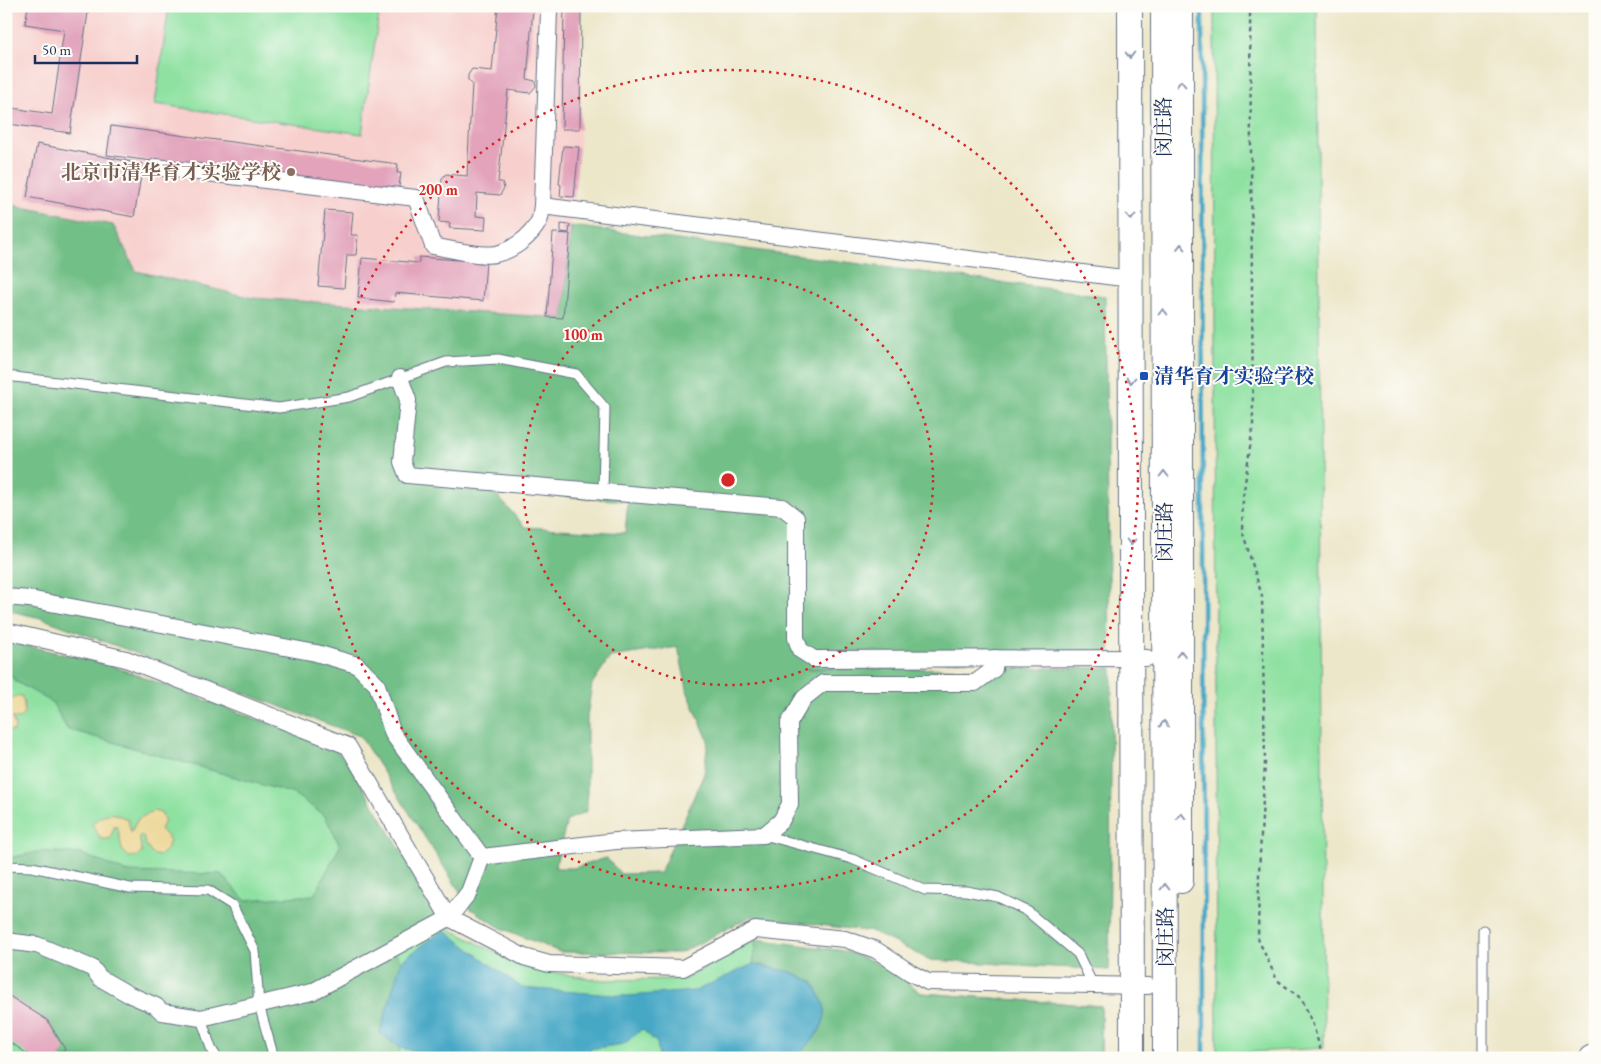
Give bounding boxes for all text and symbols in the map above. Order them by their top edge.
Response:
scale bar [35,32,138,64]
text: 50 m [42,40,71,59]
one-way arrow [1125,52,1135,59]
one-way arrow [1176,80,1186,88]
street label: 闵庄路 [1150,97,1176,157]
place label: 北京市清华育才实验学校 [61,159,281,185]
marker: 北京市清华育才实验学校 [285,166,297,178]
text: 200 m [418,180,458,199]
one-way arrow [1126,214,1136,222]
one-way arrow [1176,242,1186,250]
one-way arrow [1158,307,1168,315]
text: 100 m [563,325,603,344]
place label: 清华育才实验学校 [1154,363,1314,389]
marker: 清华育才实验学校 [1138,370,1150,382]
one-way arrow [1126,376,1136,384]
one-way arrow [1159,470,1169,478]
centre of rings [719,471,737,489]
street label: 闵庄路 [1151,502,1177,562]
one-way arrow [1126,539,1136,547]
one-way arrow [1176,650,1186,658]
one-way arrow [1159,720,1169,728]
one-way arrow [1176,812,1186,820]
one-way arrow [1160,882,1170,890]
street label: 闵庄路 [1152,907,1178,967]

